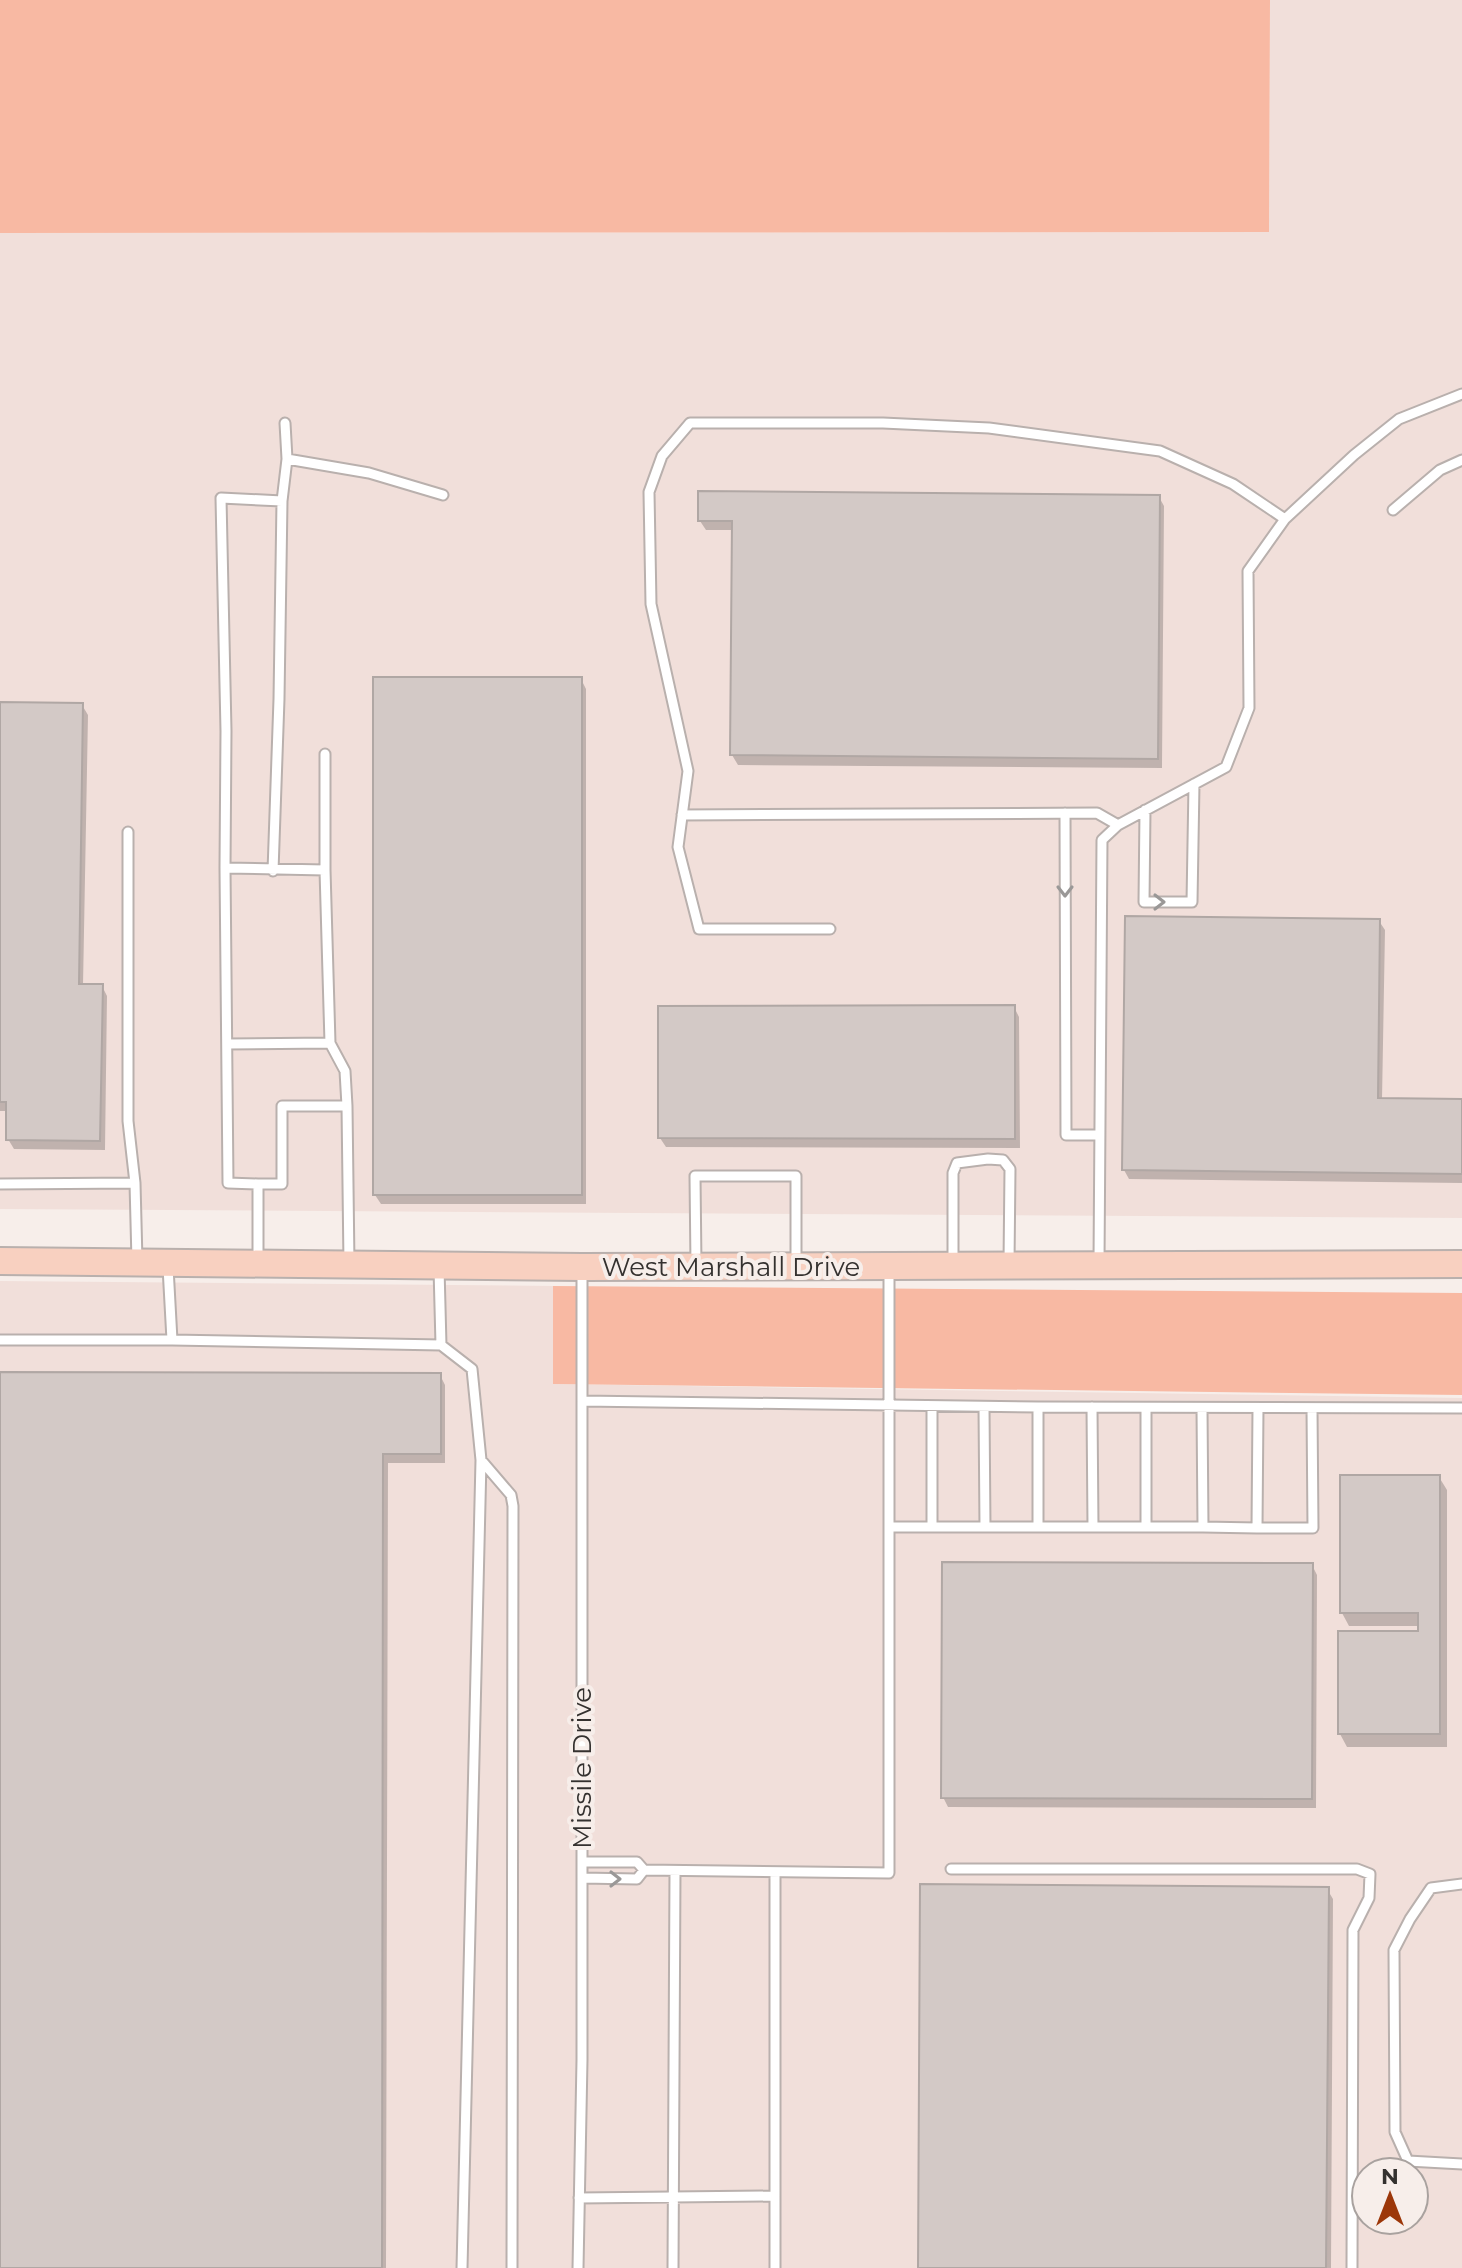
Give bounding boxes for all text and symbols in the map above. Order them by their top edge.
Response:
one-way arrow [1056,885,1074,898]
one-way arrow [1153,893,1166,911]
street label: West Marshall Drive [602,1251,860,1283]
street label: Missile Drive [566,1687,598,1849]
one-way arrow [609,1870,622,1887]
north arrow [1350,2156,1430,2236]
text: N [1381,2163,1399,2190]

